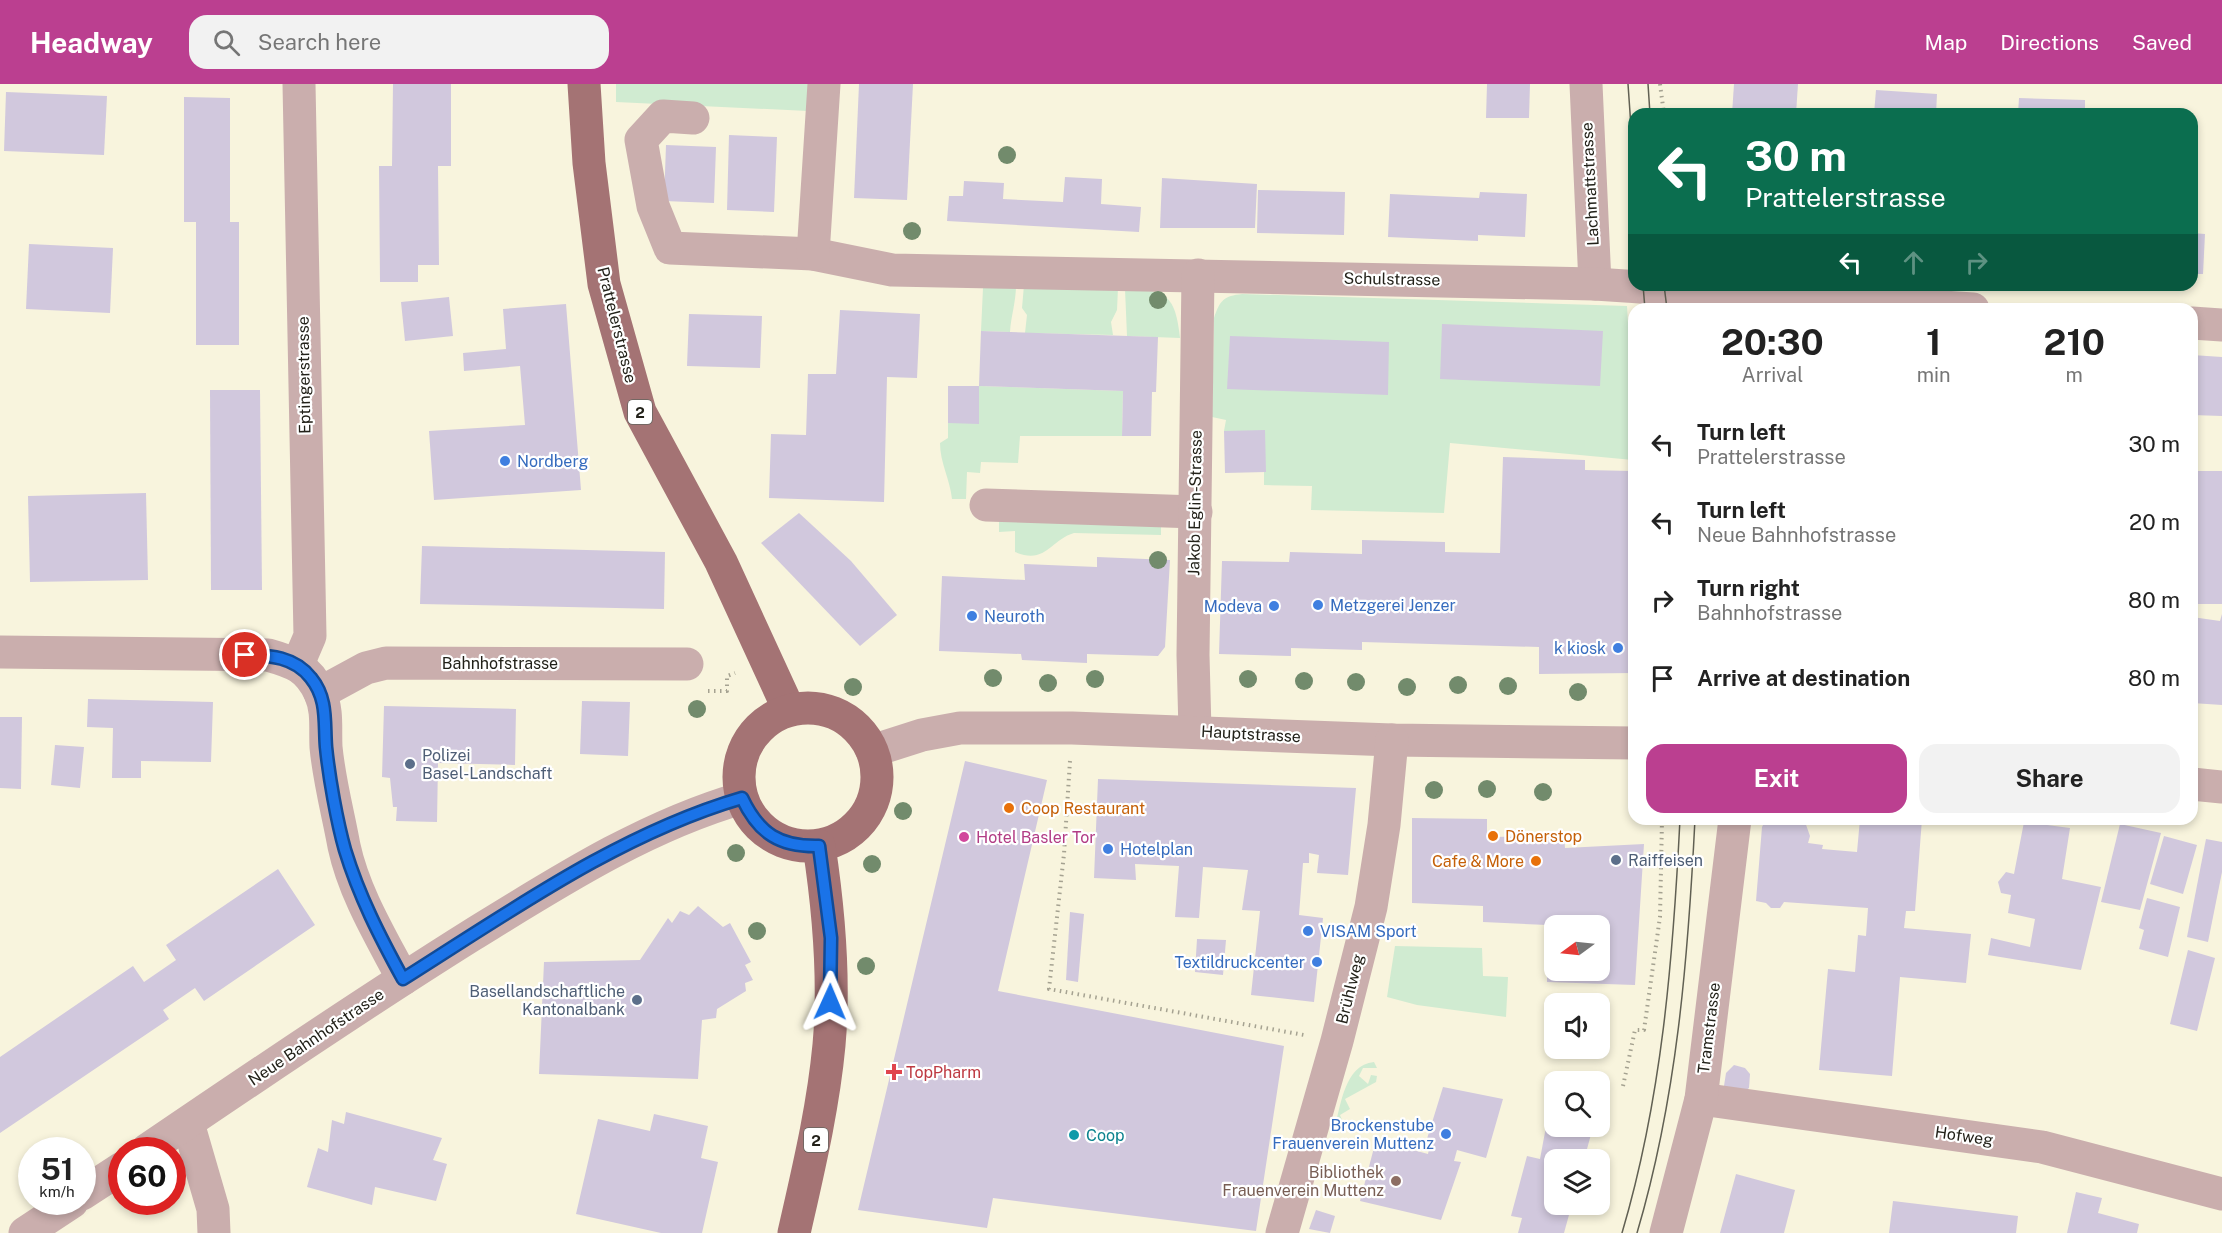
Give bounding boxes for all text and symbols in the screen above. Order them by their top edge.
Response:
search box [189,15,609,69]
text: Headway [30,26,153,59]
icon: search [210,26,243,59]
text: Search here [258,29,381,55]
text: Map [1925,30,1967,55]
text: Directions [2000,30,2099,55]
text: Saved [2132,30,2192,55]
street label: Lachmattstrasse [1577,122,1603,246]
text: 30 m [1745,131,1847,180]
icon: left [1646,132,1724,210]
text: Prattelerstrasse [1745,181,1946,213]
icon: left [1834,246,1867,279]
icon: ahead [1897,246,1930,279]
icon: right [1960,246,1993,279]
street label: Prattelerstrasse [593,265,641,385]
street label: Schulstrasse [1344,269,1440,289]
street label: Eptingerstrasse [293,316,315,434]
text: 20:30 [1721,321,1824,363]
text: 1 [1926,321,1941,363]
text: 210 [2044,321,2105,363]
text: Arrival [1741,363,1803,387]
text: min [1917,363,1951,387]
text: m [2066,363,2083,387]
road number: 2 [628,400,652,424]
text: Turn left [1697,419,1786,445]
icon: left [1646,428,1679,461]
street label: Jakob Eglin-Strasse [1184,430,1206,576]
text: 30 m [2128,431,2180,457]
text: Prattelerstrasse [1697,445,1846,469]
place label: Nordberg [517,452,588,471]
marker: Nordberg [498,454,512,468]
text: Turn left [1697,497,1786,523]
icon: left [1646,506,1679,539]
text: 20 m [2129,509,2180,535]
text: Neue Bahnhofstrasse [1697,523,1896,547]
text: Turn right [1697,575,1800,601]
icon: right [1646,584,1679,617]
text: 80 m [2128,587,2180,613]
place label: Metzgerei Jenzer [1330,596,1456,615]
place label: Modeva [1204,597,1262,616]
marker: Metzgerei Jenzer [1311,598,1325,612]
marker: Modeva [1267,599,1281,613]
text: Bahnhofstrasse [1697,601,1842,625]
place label: Neuroth [984,607,1045,626]
marker: Neuroth [965,609,979,623]
pin [219,629,270,680]
icon: arrive [228,638,261,671]
place label: k kiosk [1554,639,1606,658]
marker: k kiosk [1611,641,1625,655]
street label: Bahnhofstrasse [442,654,558,673]
icon: arrive [1646,662,1679,695]
text: Arrive at destination [1697,665,1910,691]
text: 80 m [2128,665,2180,691]
street label: Hauptstrasse [1201,722,1301,746]
button: Exit [1646,744,1907,813]
button: Share [1919,744,2180,813]
place label: Polizei Basel-Landschaft [422,746,552,783]
marker: Polizei Basel-Landschaft [403,757,417,771]
place label: Coop Restaurant [1021,799,1145,818]
marker: Coop Restaurant [1002,801,1016,815]
place label: Dönerstop [1505,827,1582,846]
place label: Hotel Basler Tor [976,828,1096,847]
marker: Dönerstop [1486,829,1500,843]
marker: Hotel Basler Tor [957,830,971,844]
place label: Hotelplan [1120,840,1193,859]
marker: Hotelplan [1101,842,1115,856]
place label: Raiffeisen [1628,851,1703,870]
place label: Cafe & More [1432,852,1524,871]
marker: Raiffeisen [1609,853,1623,867]
marker: Cafe & More [1529,854,1543,868]
north arrow [1544,915,1610,981]
map controls [1544,915,1610,1215]
place label: VISAM Sport [1320,922,1417,941]
marker: VISAM Sport [1301,924,1315,938]
street label: Brühlweg [1332,952,1368,1026]
place label: Textildruckcenter [1174,953,1305,972]
marker: Textildruckcenter [1310,955,1324,969]
position arrow [798,970,862,1034]
street label: Tramstrasse [1694,981,1724,1075]
place label: Basellandschaftliche Kantonalbank [469,982,625,1019]
street label: Neue Bahnhofstrasse [245,985,387,1089]
marker: Basellandschaftliche Kantonalbank [630,993,644,1007]
button: sound [1544,993,1610,1059]
place label: TopPharm [906,1063,981,1082]
marker: TopPharm [887,1065,901,1079]
button: search [1544,1071,1610,1137]
place label: Brockenstube Frauenverein Muttenz [1272,1116,1434,1153]
street label: Hofweg [1934,1123,1994,1149]
place label: Coop [1086,1126,1125,1145]
marker: Brockenstube Frauenverein Muttenz [1439,1127,1453,1141]
road number: 2 [804,1128,828,1152]
marker: Coop [1067,1128,1081,1142]
speed limit sign: 60 [108,1137,186,1215]
button: layers [1544,1149,1610,1215]
text: 51 [40,1151,74,1187]
place label: Bibliothek Frauenverein Muttenz [1222,1163,1384,1200]
marker: Bibliothek Frauenverein Muttenz [1389,1174,1403,1188]
text: km/h [39,1183,75,1200]

